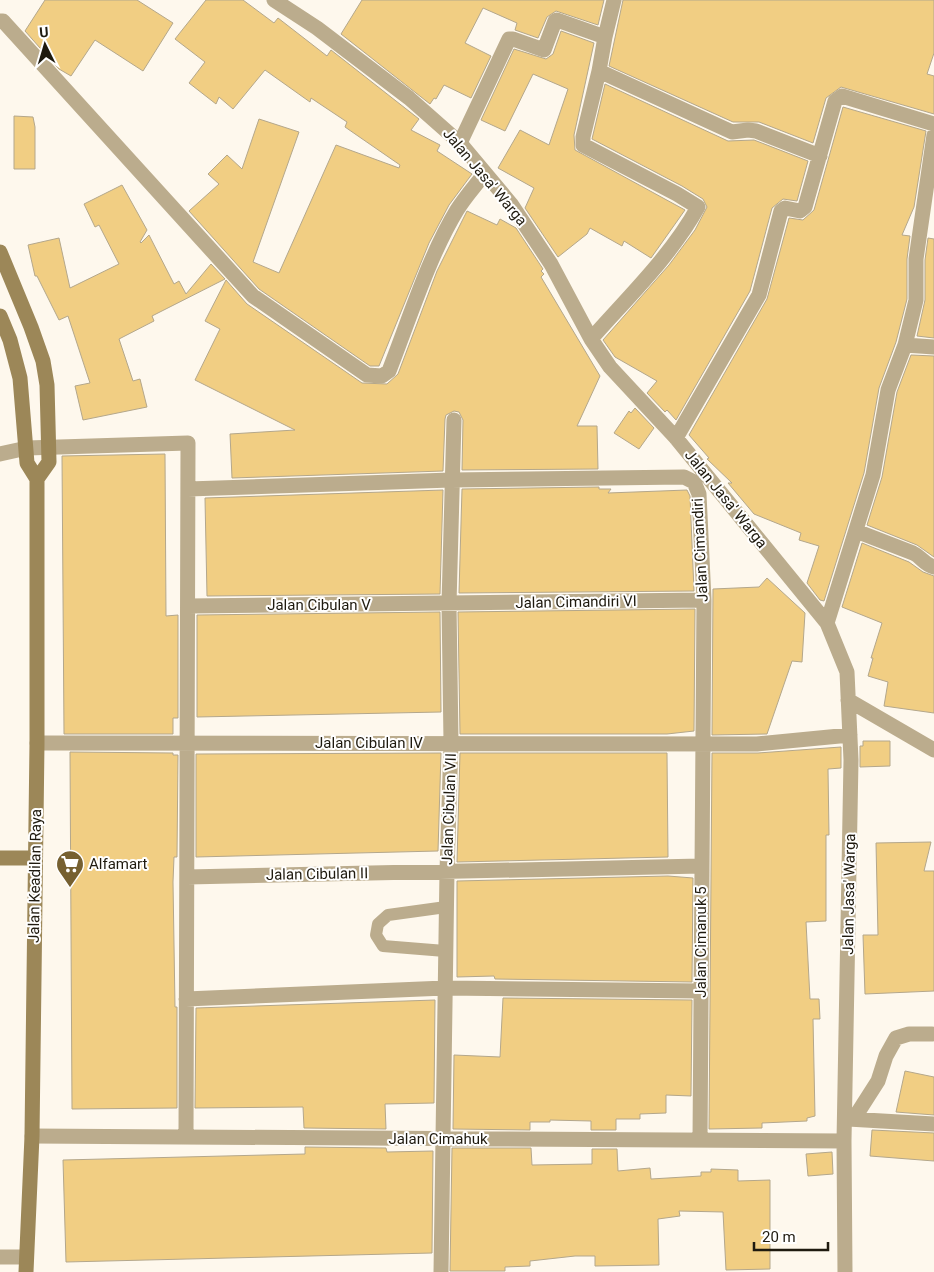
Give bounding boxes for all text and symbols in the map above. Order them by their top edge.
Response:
north arrow [20,20,70,70]
text: U [39,24,49,40]
street label: Jalan Jasa' Warga [439,125,531,229]
street label: Jalan Jasa' Warga [681,446,771,552]
street label: Jalan Cimandiri [688,498,712,602]
street label: Jalan Cimandiri VI [515,592,637,612]
street label: Jalan Cibulan V [267,596,371,614]
street label: Jalan Cibulan IV [315,734,423,752]
street label: Jalan Cibulan VII [438,753,460,865]
street label: Jalan Keadilan Raya [25,809,45,943]
street label: Jalan Jasa' Warga [839,833,859,955]
supermarket icon: Alfamart [55,849,85,888]
place label: Alfamart [89,855,148,873]
street label: Jalan Cibulan II [266,864,368,884]
street label: Jalan Cimanuk 5 [692,886,710,998]
street label: Jalan Cimahuk [388,1130,488,1148]
scale bar [754,1220,828,1252]
text: 20 m [762,1228,796,1246]

